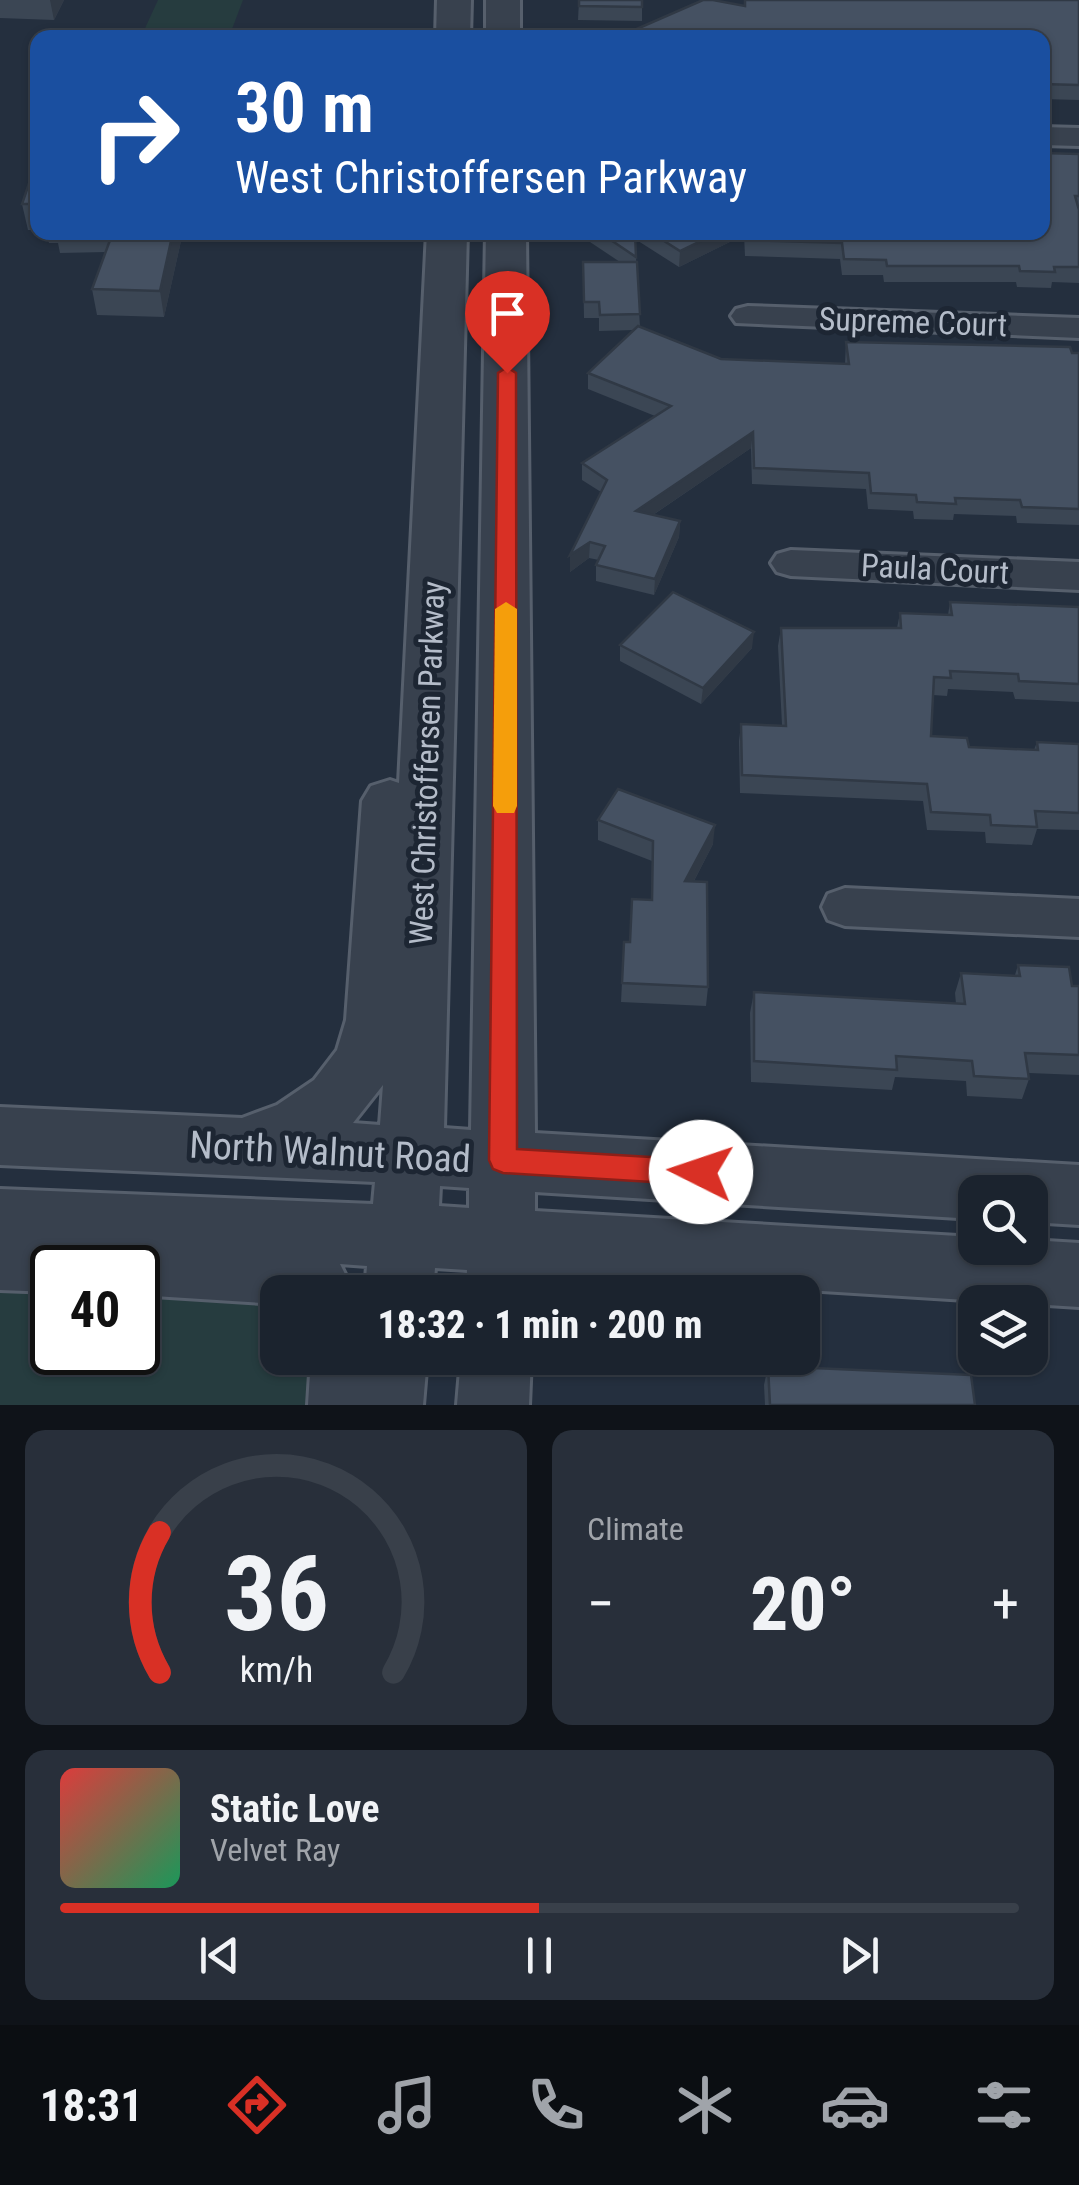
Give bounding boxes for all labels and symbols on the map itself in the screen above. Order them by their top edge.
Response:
pin [465,271,550,374]
street label: Supreme Court [818,300,1008,344]
street label: Paula Court [860,546,1010,592]
street label: West Christoffersen Parkway [402,580,452,946]
position arrow [649,1120,753,1224]
street label: North Walnut Road [188,1123,472,1181]
speed limit sign: 40 [30,1245,160,1375]

